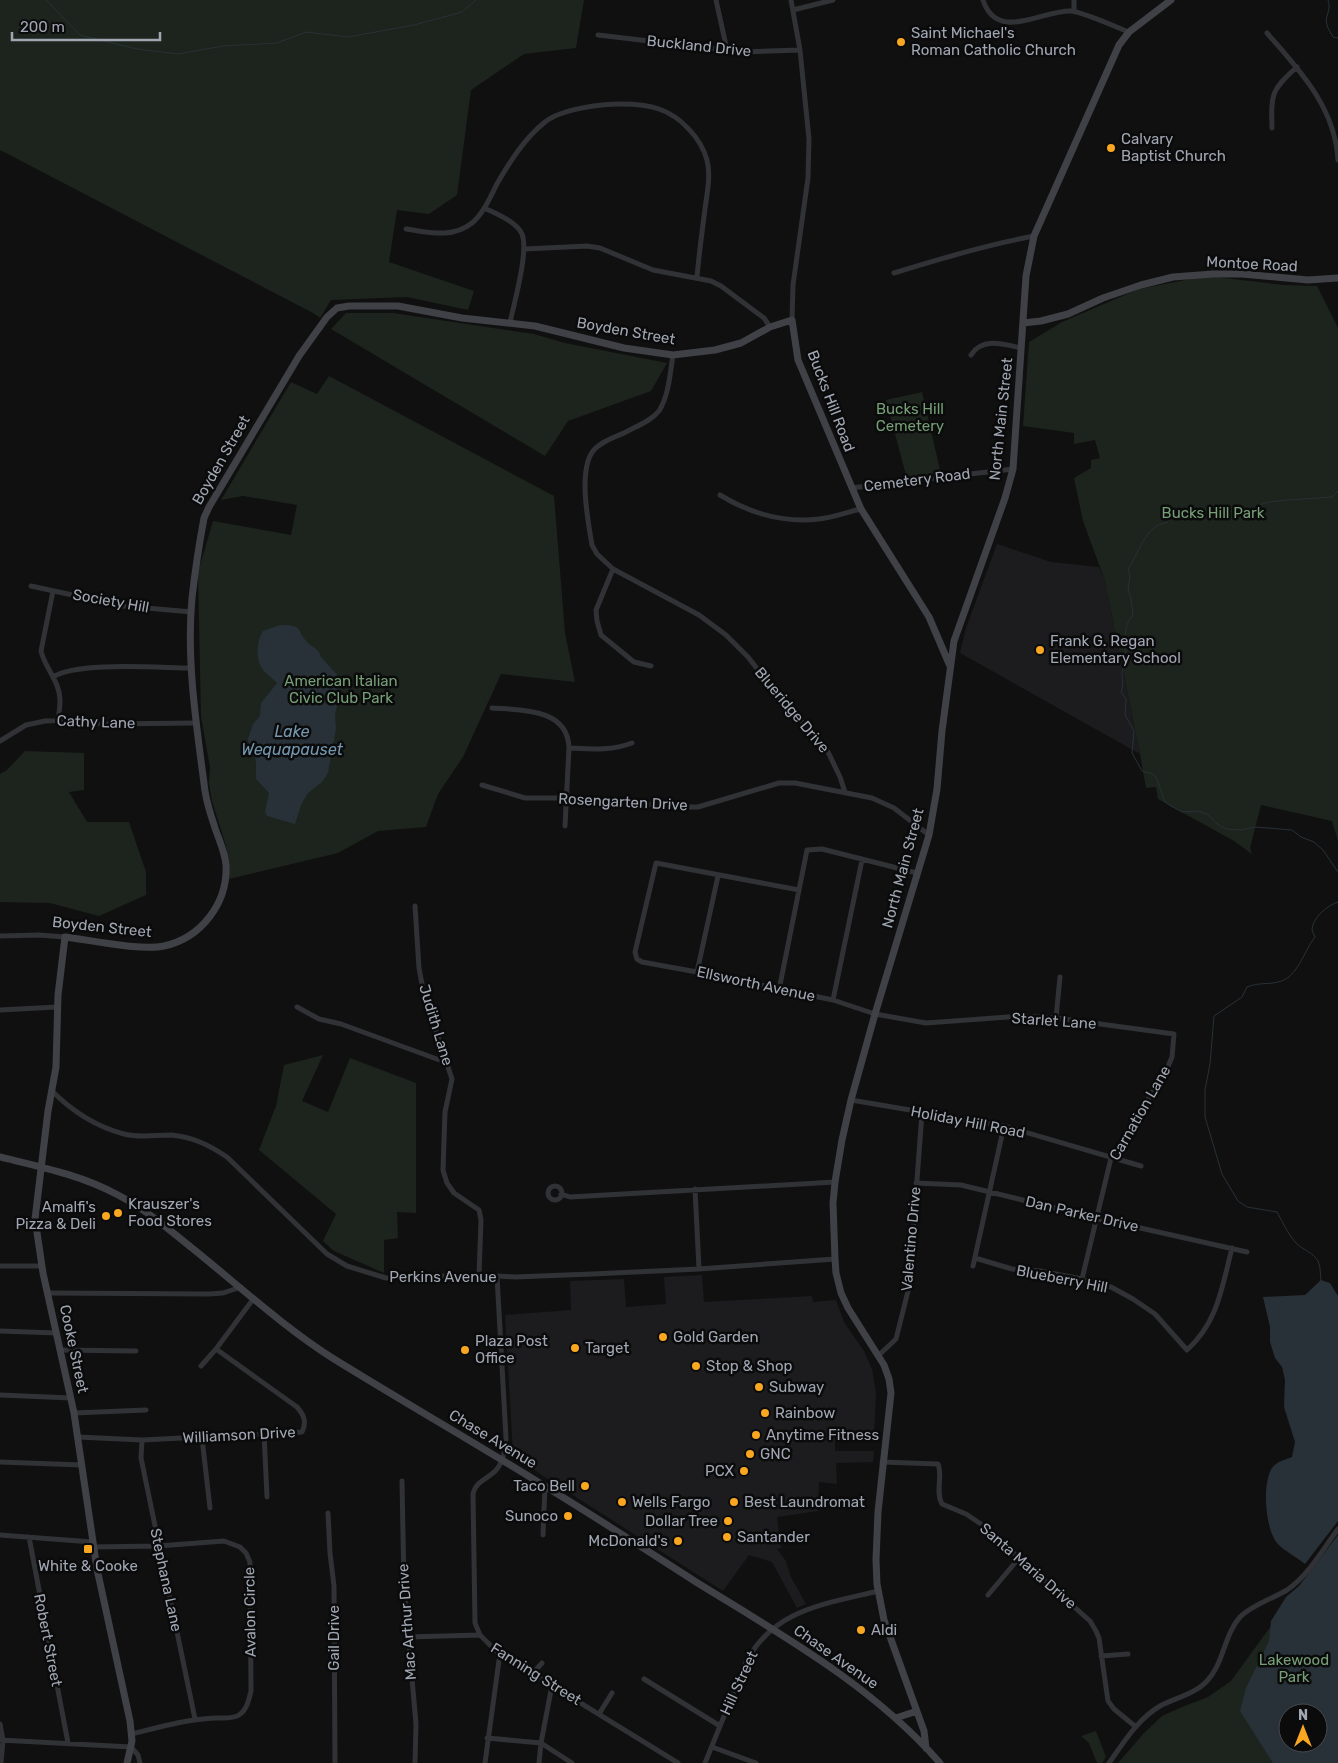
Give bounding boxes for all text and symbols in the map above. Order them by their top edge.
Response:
scale bar [12,10,160,42]
text: 200 m [20,18,65,36]
place label: Saint Michael's Roman Catholic Church [911,24,1076,59]
street label: Buckland Drive [646,32,752,60]
marker: Saint Michael's Roman Catholic Church [895,36,907,48]
place label: Calvary Baptist Church [1121,130,1226,165]
marker: Calvary Baptist Church [1105,142,1117,154]
street label: Montoe Road [1206,253,1298,275]
street label: Boyden Street [575,313,677,349]
street label: Bucks Hill Road [803,348,859,454]
street label: North Main Street [986,357,1016,481]
park label: Bucks Hill Cemetery [876,400,944,435]
street label: Boyden Street [188,412,254,508]
street label: Cemetery Road [863,465,971,495]
park label: Bucks Hill Park [1162,504,1265,522]
street label: Society Hill [71,585,151,617]
place label: Frank G. Regan Elementary School [1050,632,1181,667]
marker: Frank G. Regan Elementary School [1034,644,1046,656]
street label: Blueridge Drive [751,663,833,757]
park label: American Italian Civic Club Park [284,672,398,707]
street label: Cathy Lane [56,712,136,732]
water label: Lake Wequapauset [241,722,344,759]
street label: Rosengarten Drive [558,790,688,814]
street label: North Main Street [878,806,928,930]
street label: Boyden Street [51,913,153,941]
street label: Ellsworth Avenue [695,963,817,1005]
street label: Judith Lane [415,982,457,1068]
street label: Starlet Lane [1011,1009,1097,1033]
street label: Carnation Lane [1106,1062,1174,1164]
street label: Holiday Hill Road [909,1102,1027,1142]
street label: Valentino Drive [897,1186,925,1292]
street label: Dan Parker Drive [1024,1192,1140,1236]
place label: Krauszer's Food Stores [128,1195,212,1230]
place label: Amalfi's Pizza & Deli [15,1198,96,1233]
marker: Krauszer's Food Stores [112,1207,124,1219]
marker: Amalfi's Pizza & Deli [100,1210,112,1222]
street label: Blueberry Hill [1015,1261,1109,1297]
street label: Perkins Avenue [389,1268,497,1286]
street label: Cooke Street [56,1303,92,1395]
place label: Gold Garden [673,1328,759,1346]
marker: Gold Garden [657,1331,669,1343]
place label: Plaza Post Office [475,1332,548,1367]
place label: Target [585,1339,629,1357]
marker: Target [569,1342,581,1354]
marker: Plaza Post Office [459,1344,471,1356]
place label: Stop & Shop [706,1357,793,1375]
marker: Stop & Shop [690,1360,702,1372]
place label: Subway [769,1378,824,1396]
marker: Subway [753,1381,765,1393]
place label: Rainbow [775,1404,835,1422]
street label: Chase Avenue [446,1406,540,1472]
marker: Rainbow [759,1407,771,1419]
street label: Williamson Drive [182,1423,296,1447]
place label: Anytime Fitness [766,1426,879,1444]
marker: Anytime Fitness [750,1429,762,1441]
place label: GNC [760,1445,791,1463]
marker: GNC [744,1448,756,1460]
place label: PCX [705,1462,735,1480]
marker: PCX [738,1465,750,1477]
place label: Taco Bell [513,1477,575,1495]
marker: Taco Bell [579,1480,591,1492]
place label: Wells Fargo [632,1493,710,1511]
place label: Best Laundromat [744,1493,865,1511]
marker: Wells Fargo [616,1496,628,1508]
marker: Best Laundromat [728,1496,740,1508]
place label: Sunoco [505,1507,558,1525]
marker: Sunoco [562,1510,574,1522]
place label: Dollar Tree [645,1512,718,1530]
marker: Dollar Tree [722,1515,734,1527]
street label: Santa Maria Drive [976,1519,1080,1613]
street label: Stephana Lane [146,1527,186,1633]
place label: Santander [737,1528,810,1546]
marker: Santander [721,1531,733,1543]
place label: McDonald's [588,1532,668,1550]
marker: McDonald's [672,1535,684,1547]
marker: White & Cooke [82,1543,94,1555]
place label: White & Cooke [38,1557,138,1575]
street label: Mac Arthur Drive [394,1563,420,1681]
street label: Avalon Circle [240,1567,260,1657]
street label: Robert Street [30,1592,66,1688]
street label: Gail Drive [325,1605,343,1671]
street label: Chase Avenue [790,1621,882,1693]
place label: Aldi [871,1621,897,1639]
marker: Aldi [855,1624,867,1636]
street label: Fanning Street [487,1639,585,1709]
street label: Hill Street [716,1648,762,1718]
park label: Lakewood Park [1259,1651,1329,1686]
north arrow [1278,1703,1328,1753]
text: N [1298,1707,1308,1724]

